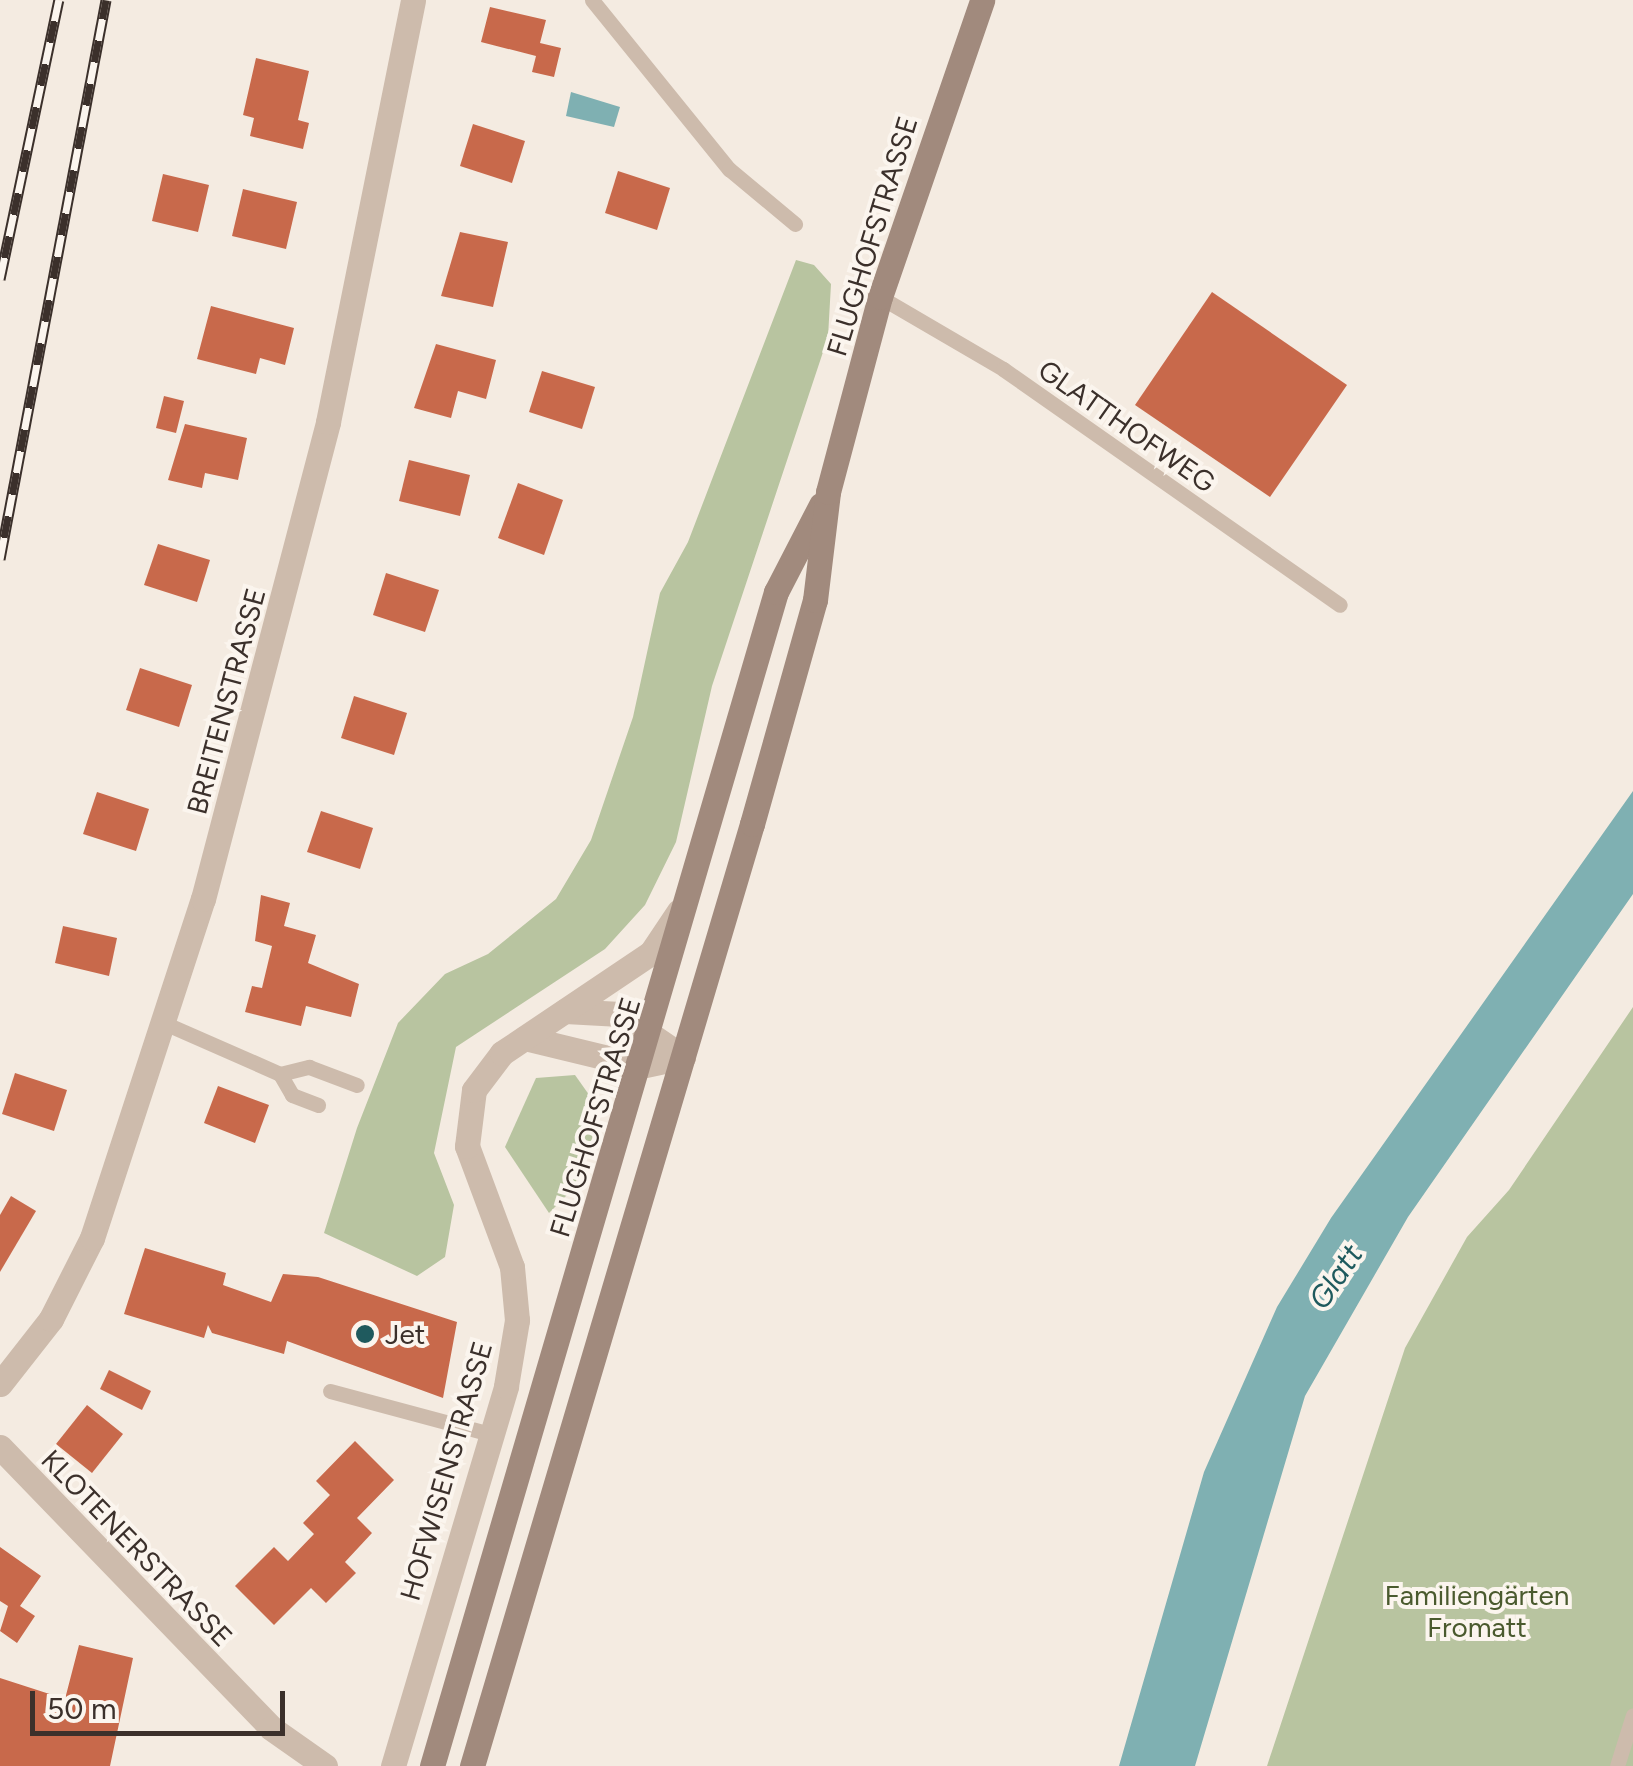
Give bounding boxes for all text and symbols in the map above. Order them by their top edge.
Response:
street label: FLUGHOFSTRASSE [820,112,924,360]
street label: GLATTHOFWEG [1032,353,1222,499]
street label: BREITENSTRASSE [180,584,272,818]
street label: FLUGHOFSTRASSE [543,993,647,1241]
water label: Glatt [1301,1238,1371,1316]
place label: Jet [385,1317,425,1351]
marker: Jet [354,1323,376,1345]
street label: HOFWISENSTRASSE [393,1338,499,1604]
street label: KLOTENERSTRASSE [34,1443,240,1653]
park label: Familiengärten Fromatt [1385,1578,1569,1644]
scale bar [35,1671,290,1733]
text: 50 m [47,1690,116,1727]

